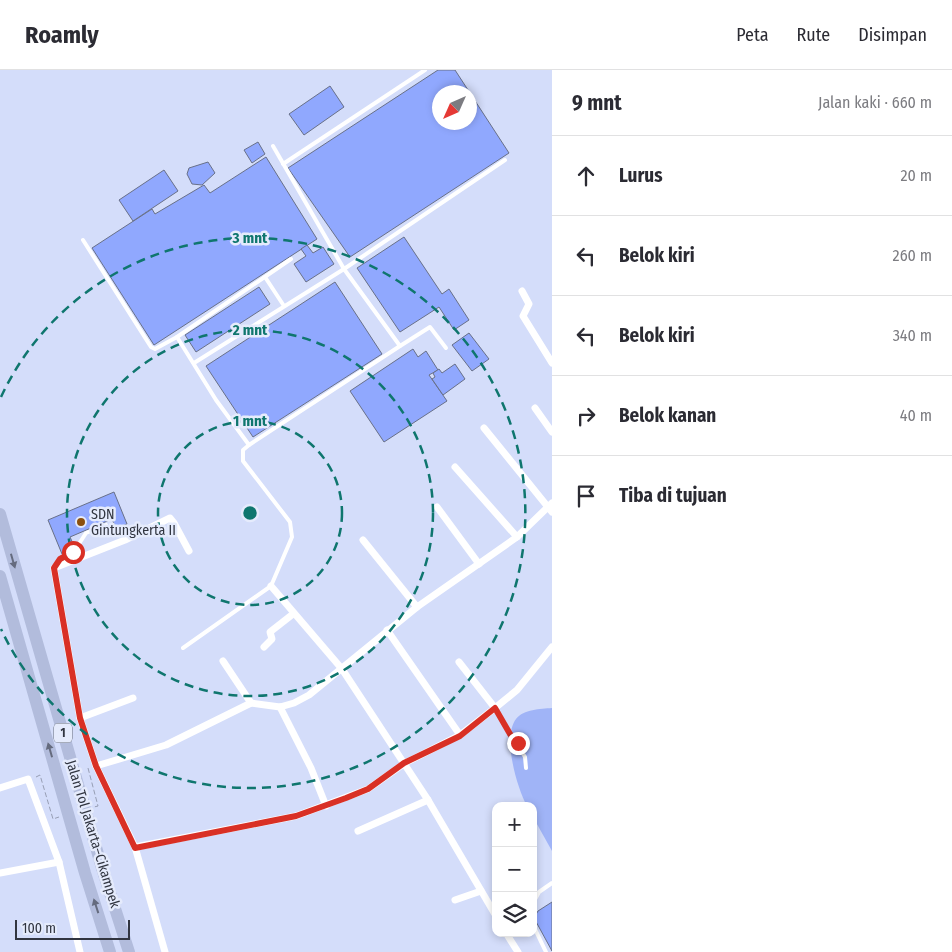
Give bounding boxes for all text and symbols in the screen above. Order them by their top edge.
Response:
text: Roamly [25,21,99,49]
text: Peta [736,24,768,46]
text: Rute [796,24,830,46]
text: Disimpan [858,24,927,46]
north arrow [432,85,477,130]
text: 9 mnt [572,90,622,116]
text: Jalan kaki · 660 m [818,93,932,112]
icon: ahead [572,162,600,190]
text: Lurus [619,164,663,187]
text: 20 m [901,166,932,185]
text: 3 mnt [232,229,268,247]
icon: left [572,242,600,270]
text: Belok kiri [619,244,695,267]
text: 260 m [893,246,932,265]
text: 2 mnt [232,321,268,339]
icon: left [572,322,600,350]
text: Belok kiri [619,324,695,347]
text: 340 m [893,326,932,345]
icon: right [572,402,600,430]
text: Belok kanan [619,404,716,427]
text: 40 m [900,406,932,425]
text: 1 mnt [233,412,268,430]
icon: arrive [572,482,600,510]
text: Tiba di tujuan [619,484,727,507]
centre of rings [241,504,259,522]
place label: SDN Gintungkerta II [91,506,176,539]
marker: SDN Gintungkerta II [75,516,87,528]
route start [62,541,85,564]
one-way arrow [10,553,18,568]
road number: 1 [54,724,72,742]
route end [507,732,530,755]
one-way arrow [45,742,53,757]
street label: Jalan Tol Jakarta–Cikampek [62,758,124,910]
map controls [492,802,537,937]
button: + [492,802,537,847]
button: − [492,847,537,892]
button: layers [492,892,537,937]
one-way arrow [91,898,99,913]
scale bar [15,917,130,940]
text: 100 m [22,920,56,937]

